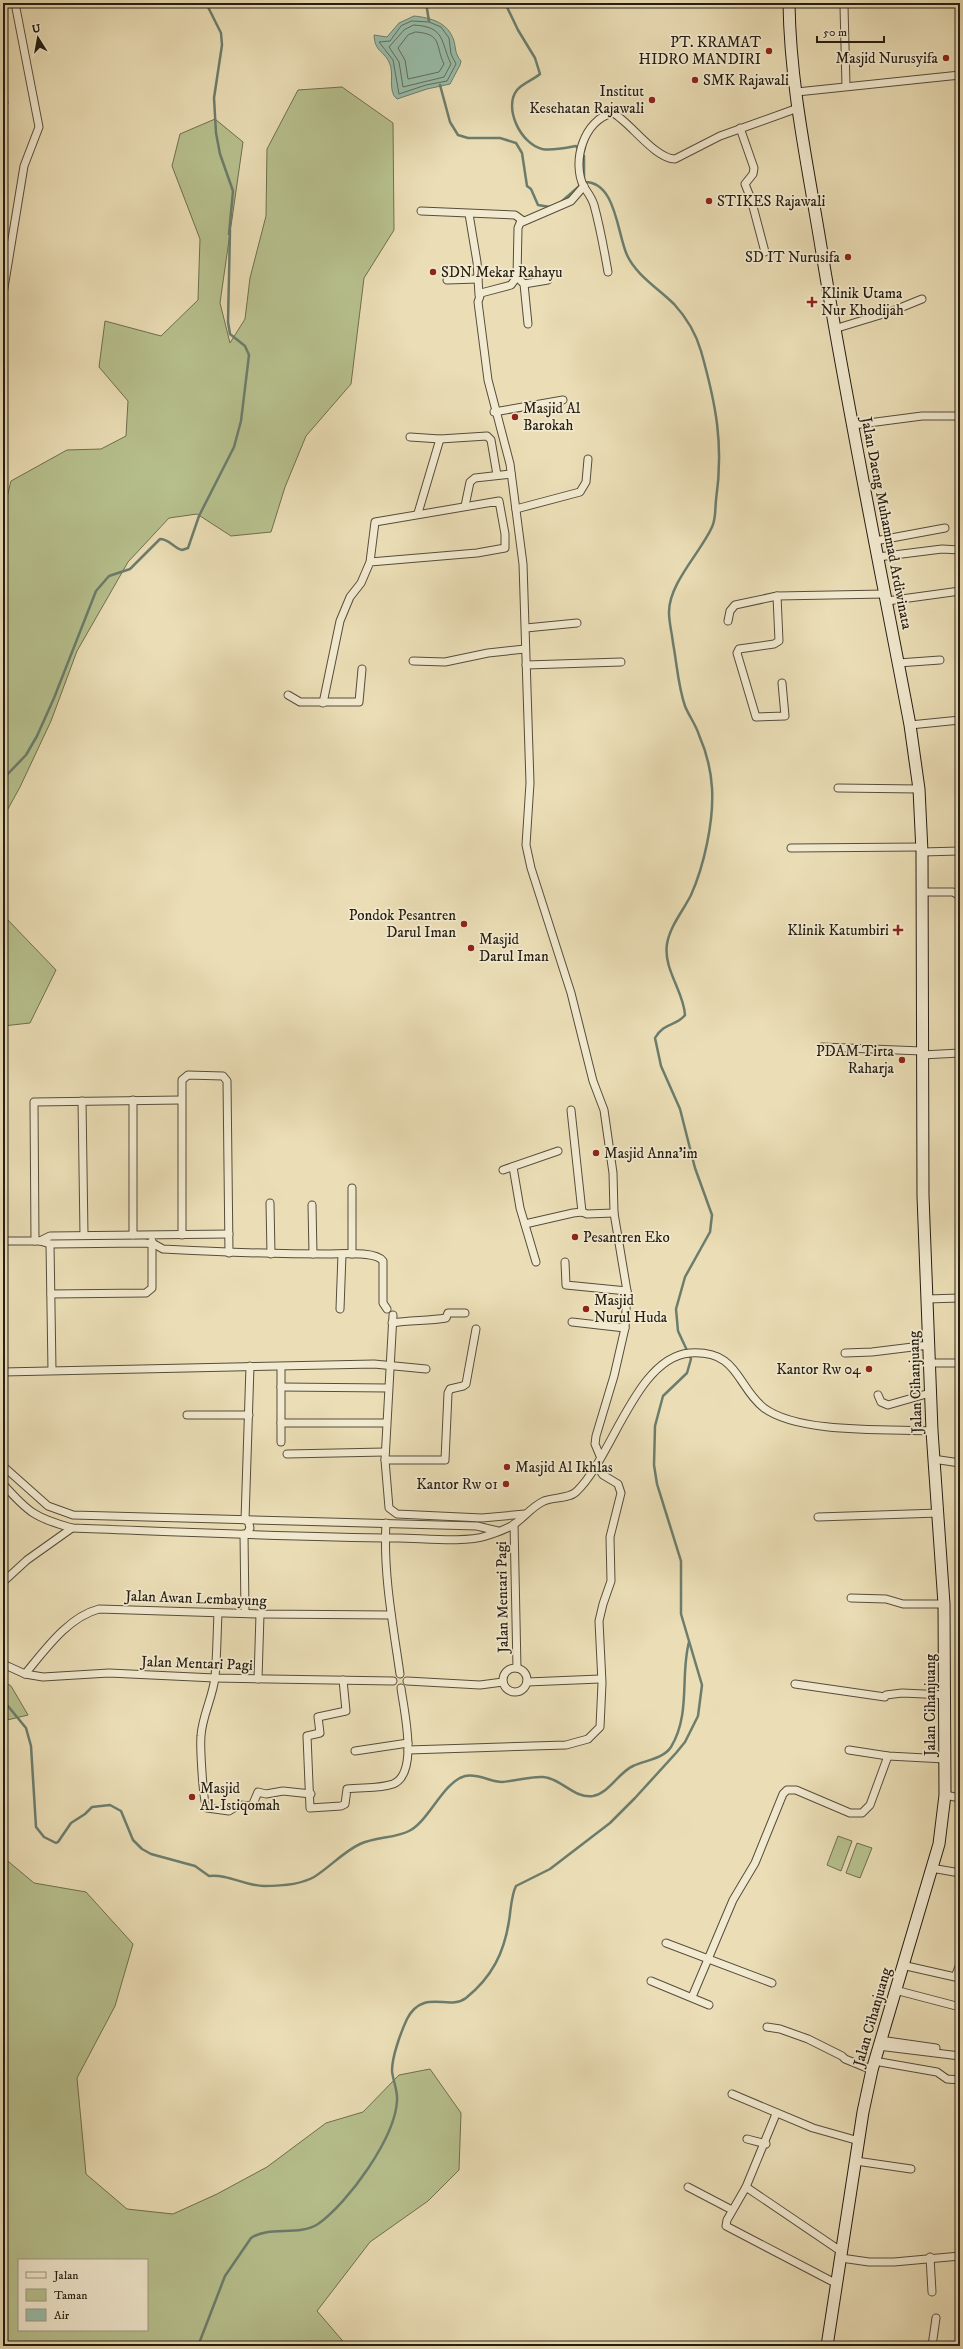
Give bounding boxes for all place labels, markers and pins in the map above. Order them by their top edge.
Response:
place label: PT. KRAMAT HIDRO MANDIRI [639,33,762,69]
marker: PT. KRAMAT HIDRO MANDIRI [764,46,774,56]
place label: Masjid Nurusyifa [836,49,939,68]
marker: Masjid Nurusyifa [941,53,951,63]
place label: SMK Rajawali [703,71,789,90]
marker: SMK Rajawali [690,75,700,85]
place label: Institut Kesehatan Rajawali [529,82,644,118]
marker: Institut Kesehatan Rajawali [647,95,657,105]
place label: STIKES Rajawali [717,192,825,211]
marker: STIKES Rajawali [704,196,714,206]
place label: SD IT Nurusifa [745,248,841,267]
marker: SD IT Nurusifa [843,252,853,262]
place label: SDN Mekar Rahayu [441,263,563,282]
marker: SDN Mekar Rahayu [428,267,438,277]
place label: Klinik Utama Nur Khodijah [821,284,904,320]
marker: Klinik Utama Nur Khodijah [806,296,818,308]
place label: Masjid Al Barokah [523,399,581,435]
marker: Masjid Al Barokah [510,412,520,422]
place label: Pondok Pesantren Darul Iman [349,906,456,942]
marker: Pondok Pesantren Darul Iman [459,919,469,929]
place label: Klinik Katumbiri [787,921,889,940]
marker: Klinik Katumbiri [892,924,904,936]
place label: Masjid Darul Iman [479,930,549,966]
marker: Masjid Darul Iman [466,943,476,953]
place label: PDAM Tirta Raharja [816,1042,895,1078]
marker: PDAM Tirta Raharja [897,1055,907,1065]
place label: Masjid Anna'im [604,1144,698,1163]
marker: Masjid Anna'im [591,1148,601,1158]
place label: Pesantren Eko [583,1228,670,1247]
marker: Pesantren Eko [570,1232,580,1242]
place label: Masjid Nurul Huda [594,1291,668,1327]
marker: Masjid Nurul Huda [581,1304,591,1314]
place label: Kantor Rw 04 [776,1360,861,1379]
marker: Kantor Rw 04 [864,1364,874,1374]
place label: Masjid Al Ikhlas [515,1458,613,1477]
marker: Masjid Al Ikhlas [502,1462,512,1472]
place label: Kantor Rw 01 [416,1475,498,1494]
marker: Kantor Rw 01 [501,1479,511,1489]
place label: Masjid Al-Istiqomah [200,1779,280,1815]
marker: Masjid Al-Istiqomah [187,1792,197,1802]

